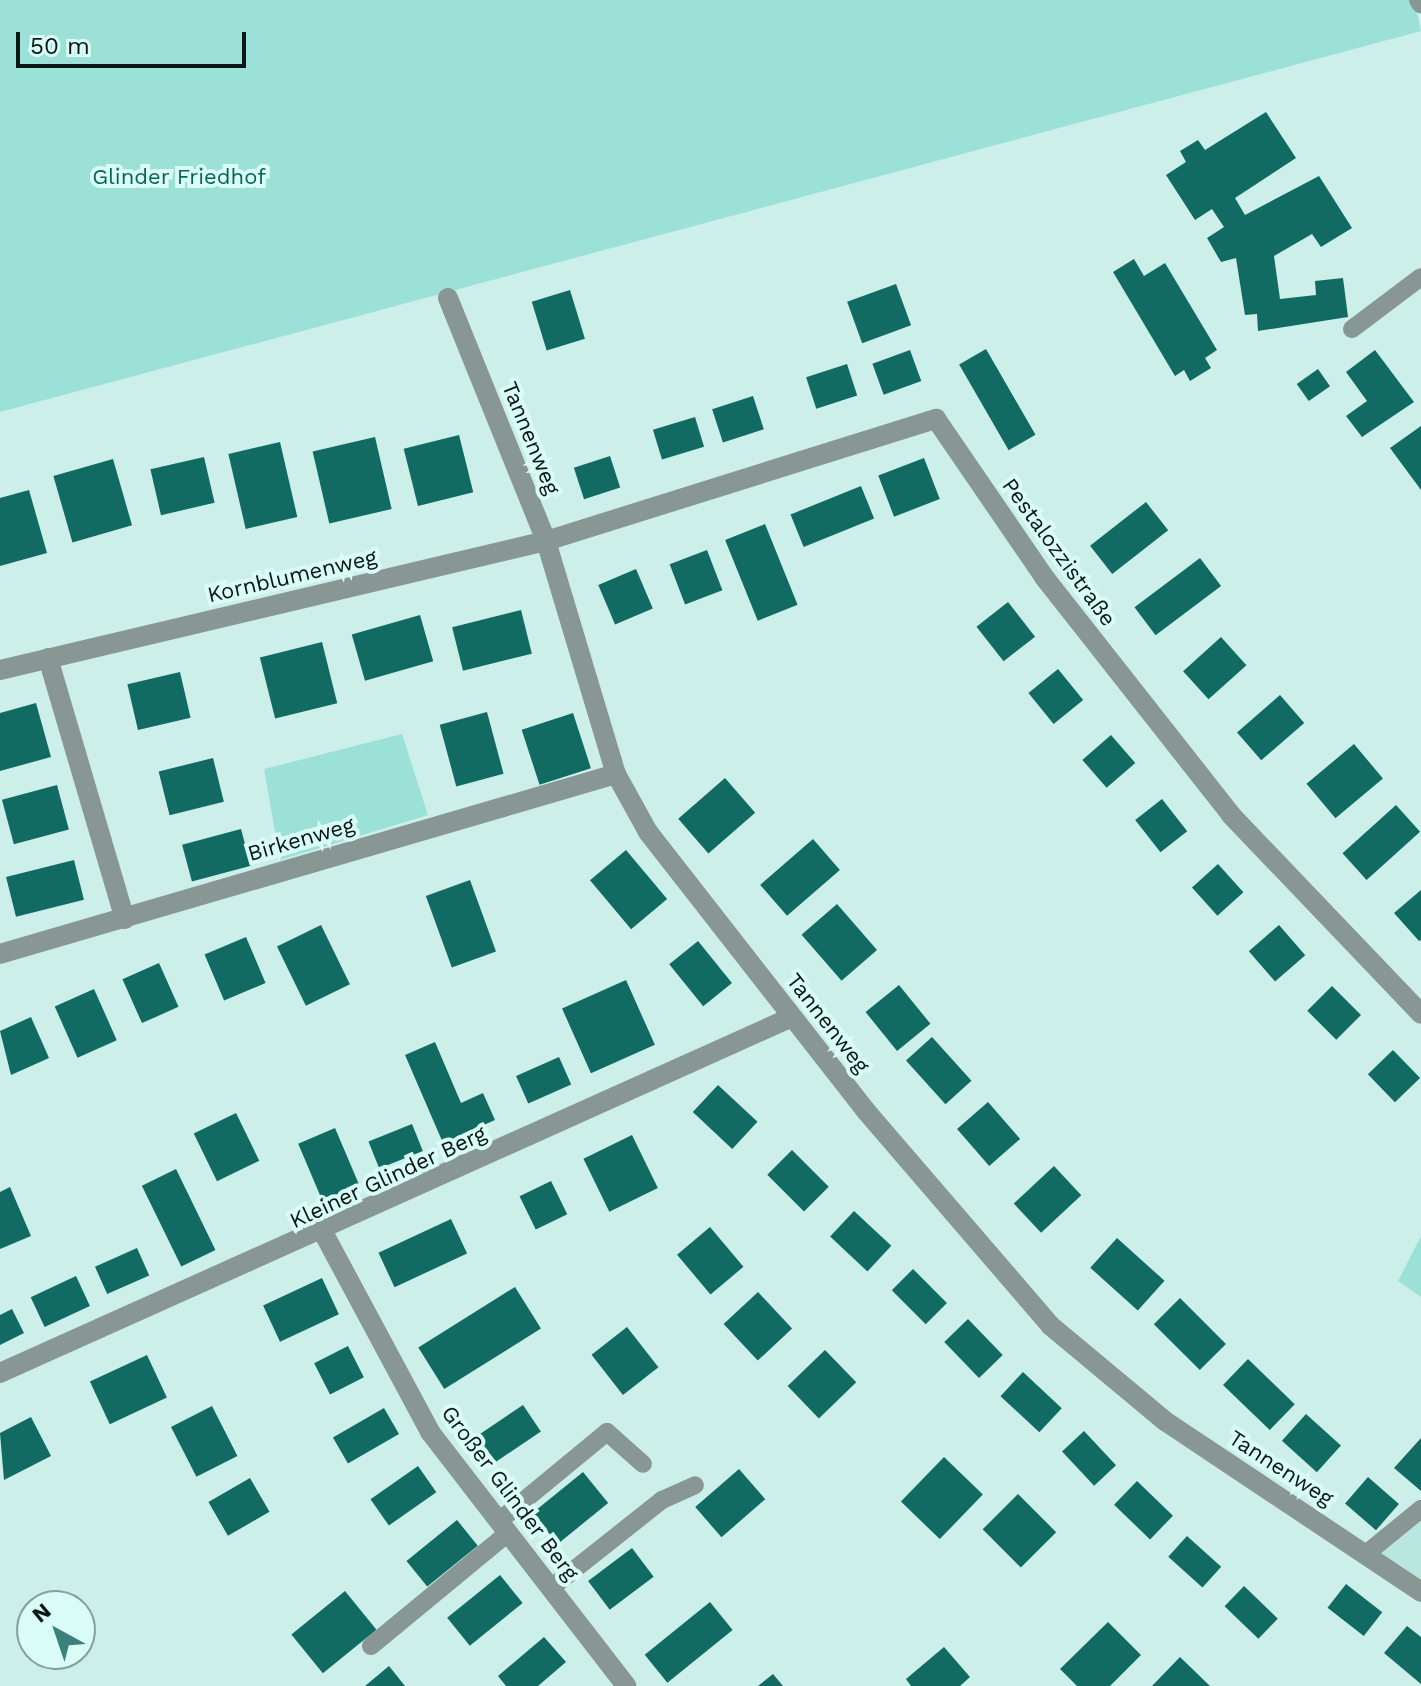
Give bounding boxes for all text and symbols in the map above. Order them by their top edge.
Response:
scale bar [20,16,250,66]
text: 50 m [30,32,90,60]
park label: Glinder Friedhof [92,164,266,190]
street label: Tannenweg [496,378,566,498]
street label: Pestalozzistraße [996,473,1122,631]
street label: Kornblumenweg [205,544,379,608]
street label: Birkenweg [245,811,357,867]
street label: Tannenweg [781,968,875,1078]
street label: Kleiner Glinder Berg [285,1120,491,1234]
street label: Großer Glinder Berg [435,1400,585,1586]
street label: Tannenweg [1224,1424,1338,1512]
north arrow [16,1590,96,1670]
text: N [27,1598,56,1628]

